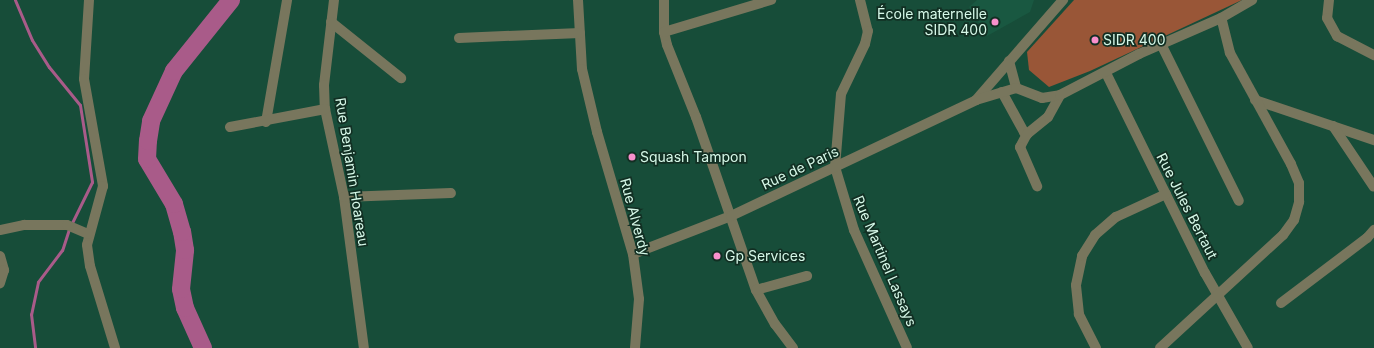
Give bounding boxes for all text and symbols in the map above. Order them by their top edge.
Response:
place label: École maternelle SIDR 400 [877,6,987,38]
marker: École maternelle SIDR 400 [990,17,1000,27]
place label: SIDR 400 [1103,32,1166,48]
marker: SIDR 400 [1090,35,1100,45]
street label: Rue Benjamin Hoareau [332,96,372,248]
street label: Rue de Paris [759,143,841,193]
place label: Squash Tampon [640,149,747,165]
street label: Rue Jules Bertaut [1153,150,1221,262]
marker: Squash Tampon [627,152,637,162]
street label: Rue Alverdy [617,176,653,258]
street label: Rue Martinel Lassays [850,193,920,329]
place label: Gp Services [725,248,805,264]
marker: Gp Services [712,251,722,261]

